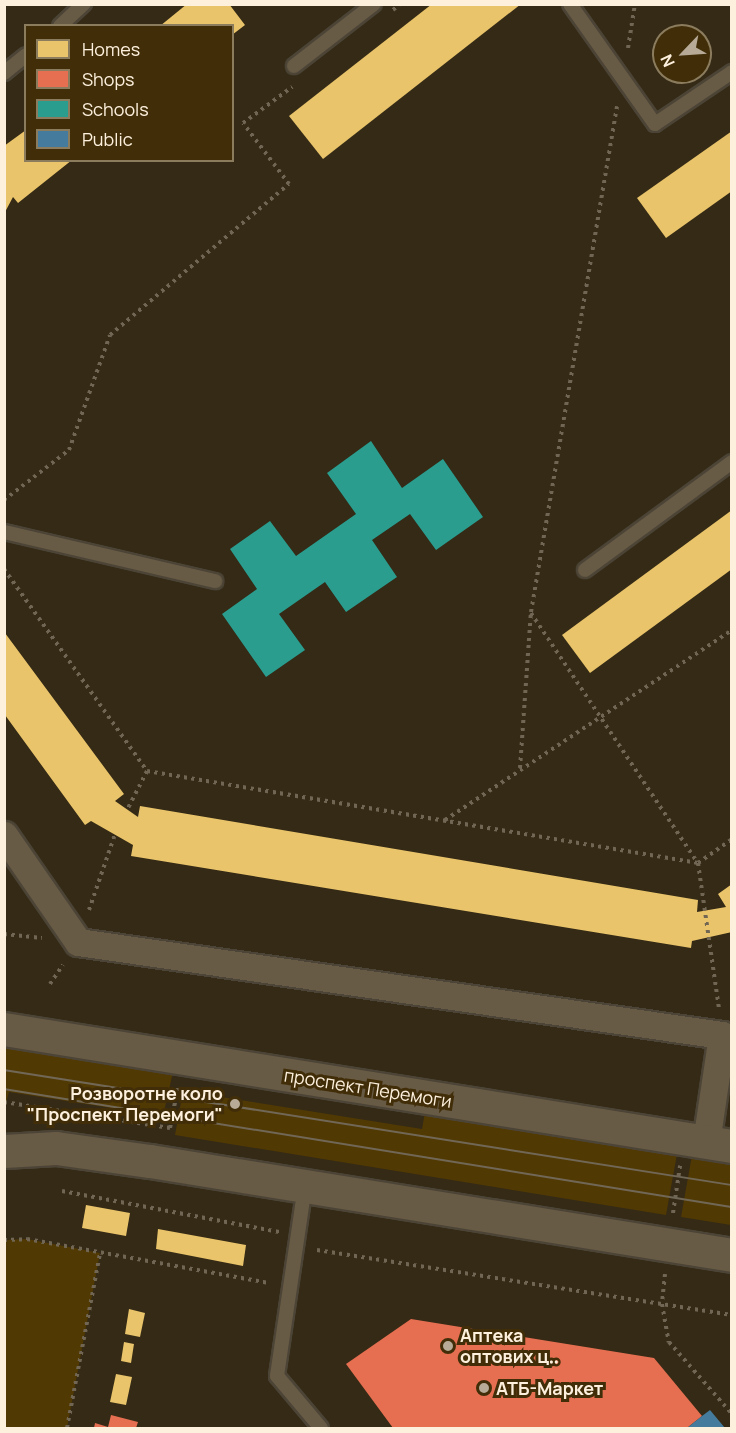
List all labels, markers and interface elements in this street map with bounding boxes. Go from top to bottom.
legend [24,24,234,162]
north arrow [652,24,712,84]
text: Homes [82,37,140,61]
text: N [655,51,680,71]
text: Shops [82,67,134,91]
text: Schools [82,97,149,121]
text: Public [82,127,133,151]
street label: проспект Перемоги [283,1064,453,1112]
place label: Розворотне коло "Проспект Перемоги" [27,1083,223,1126]
marker: Розворотне коло "Проспект Перемоги" [228,1097,242,1111]
place label: Аптека оптових ц‥ [460,1325,559,1368]
marker: Аптека оптових ц‥ [441,1339,455,1353]
place label: АТБ-Маркет [496,1377,603,1399]
marker: АТБ-Маркет [477,1381,491,1395]

